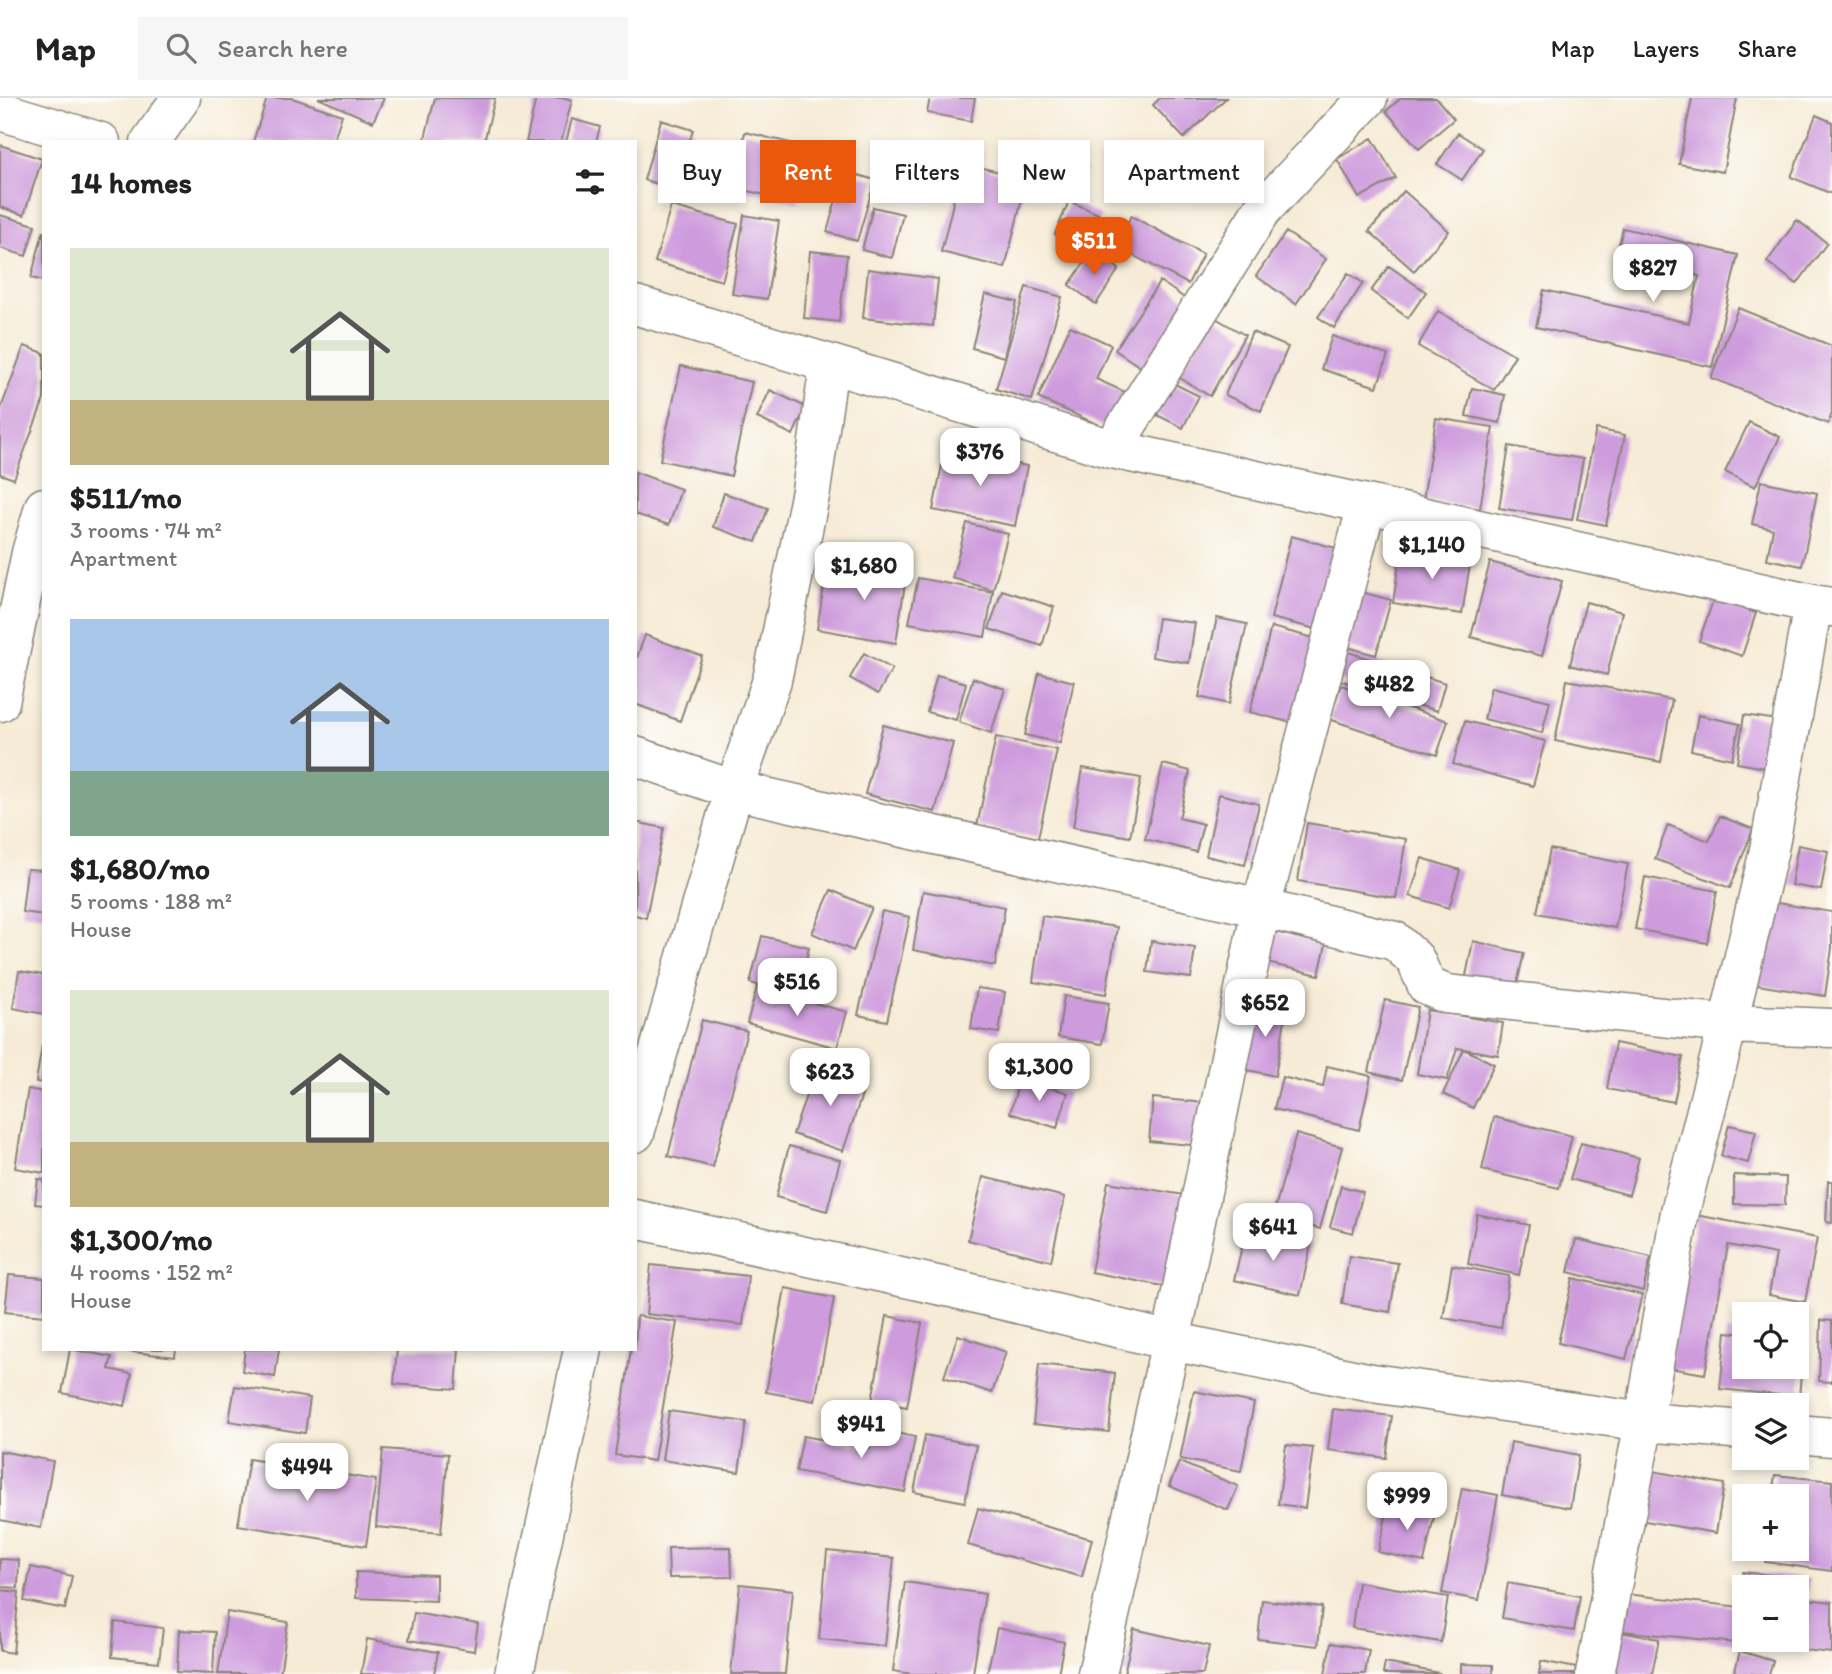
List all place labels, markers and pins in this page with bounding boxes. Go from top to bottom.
pin: $511 [1053,218,1135,277]
pin: $827 [1612,244,1694,304]
pin: $376 [939,428,1021,488]
pin: $1,140 [1375,522,1489,581]
pin: $1,680 [807,542,921,602]
pin: $482 [1348,660,1430,720]
pin: $516 [756,958,838,1018]
pin: $652 [1224,979,1306,1039]
pin: $1,300 [982,1044,1096,1103]
pin: $623 [789,1048,871,1108]
pin: $641 [1232,1204,1314,1263]
pin: $941 [820,1400,902,1460]
pin: $494 [266,1444,348,1503]
pin: $999 [1366,1472,1448,1532]

